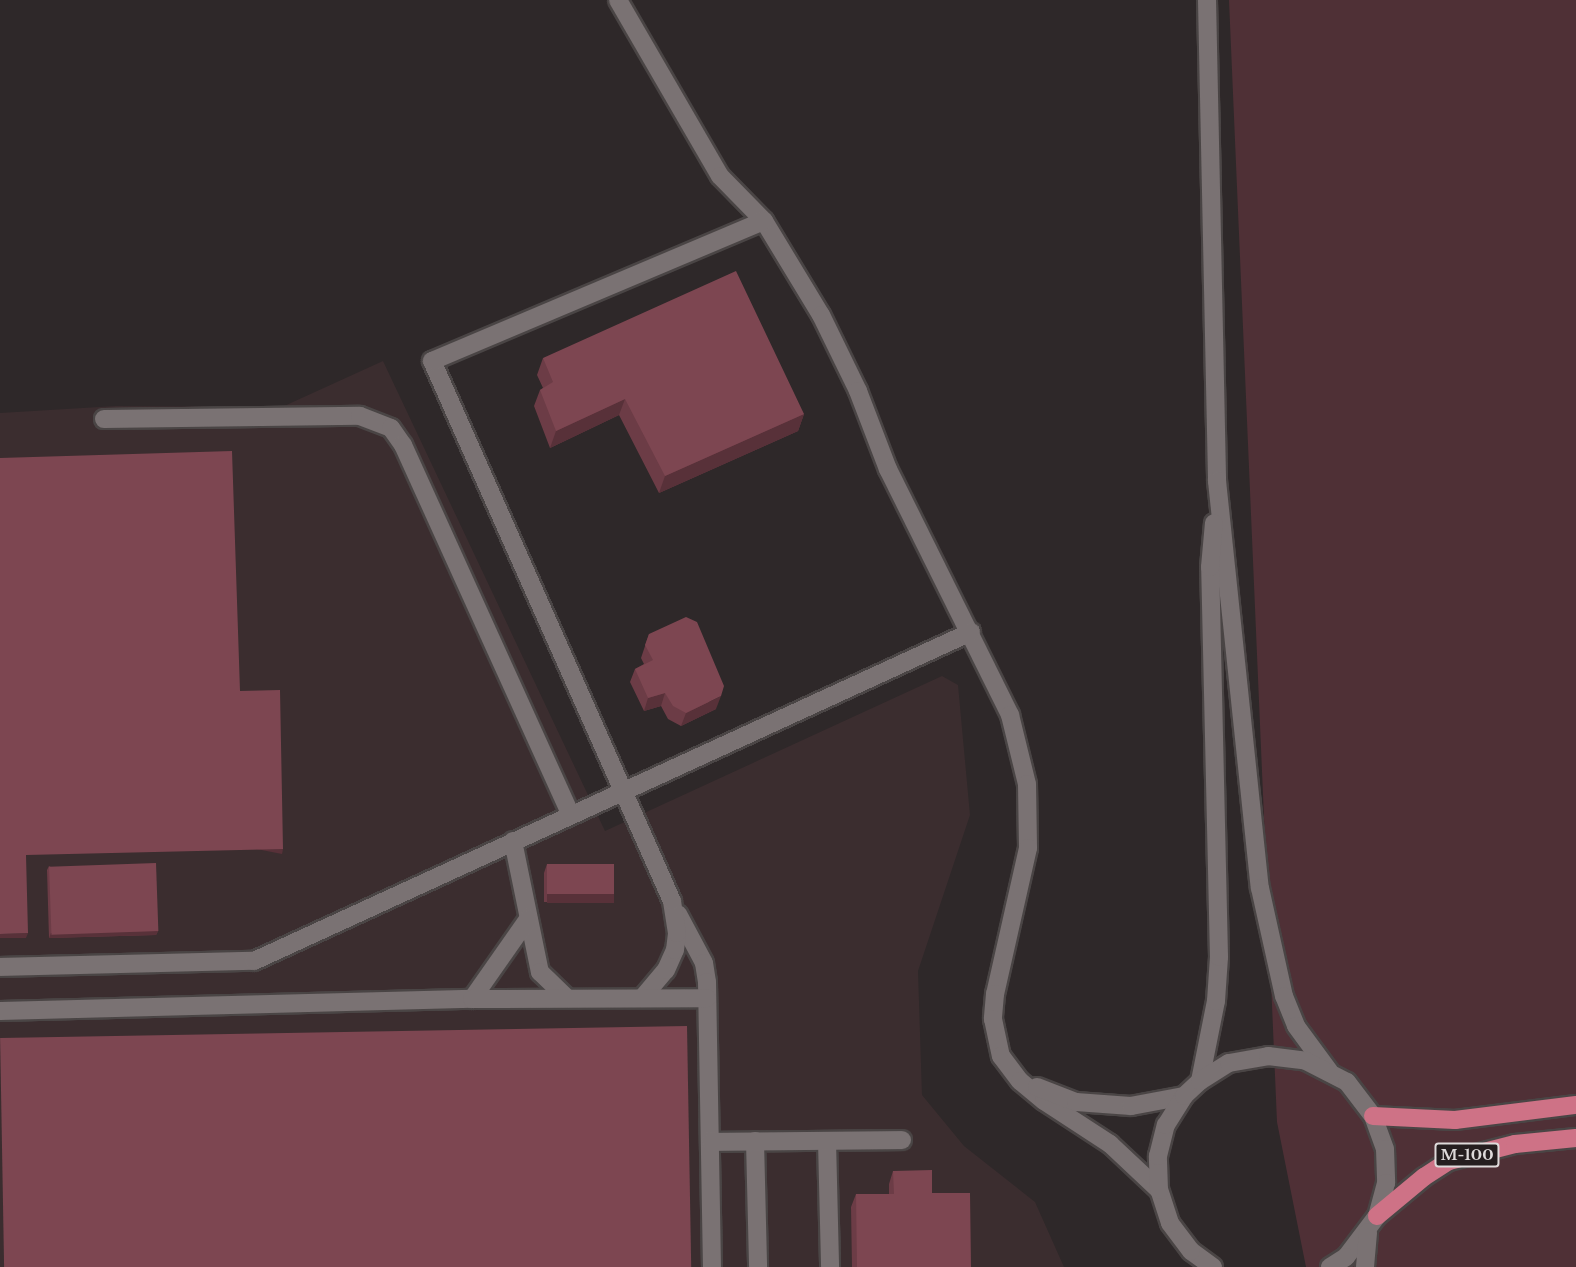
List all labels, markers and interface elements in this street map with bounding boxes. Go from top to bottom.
road number: M-100 [1434,1143,1500,1167]

